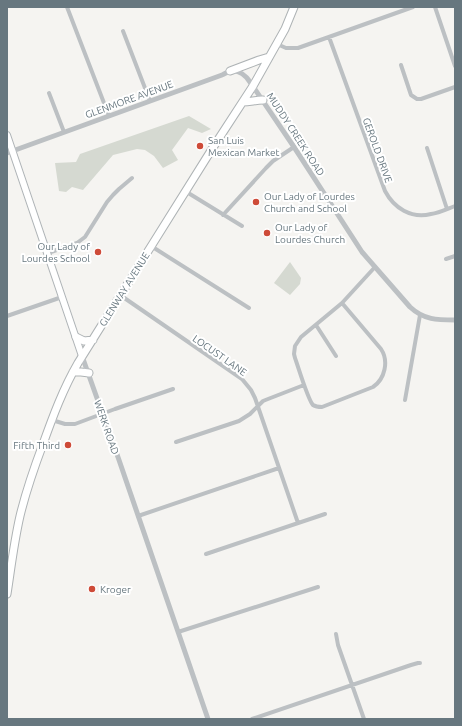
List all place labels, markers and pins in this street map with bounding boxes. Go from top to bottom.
place label: San Luis Mexican Market [208,135,279,158]
marker: San Luis Mexican Market [195,141,205,151]
place label: Our Lady of Lourdes Church and School [264,191,355,214]
marker: Our Lady of Lourdes Church and School [251,197,261,207]
place label: Our Lady of Lourdes Church [275,222,345,245]
marker: Our Lady of Lourdes Church [262,228,272,238]
place label: Our Lady of Lourdes School [22,241,90,264]
marker: Our Lady of Lourdes School [93,247,103,257]
place label: Fifth Third [13,440,60,451]
marker: Fifth Third [63,440,73,450]
marker: Kroger [87,584,97,594]
place label: Kroger [100,584,131,595]

